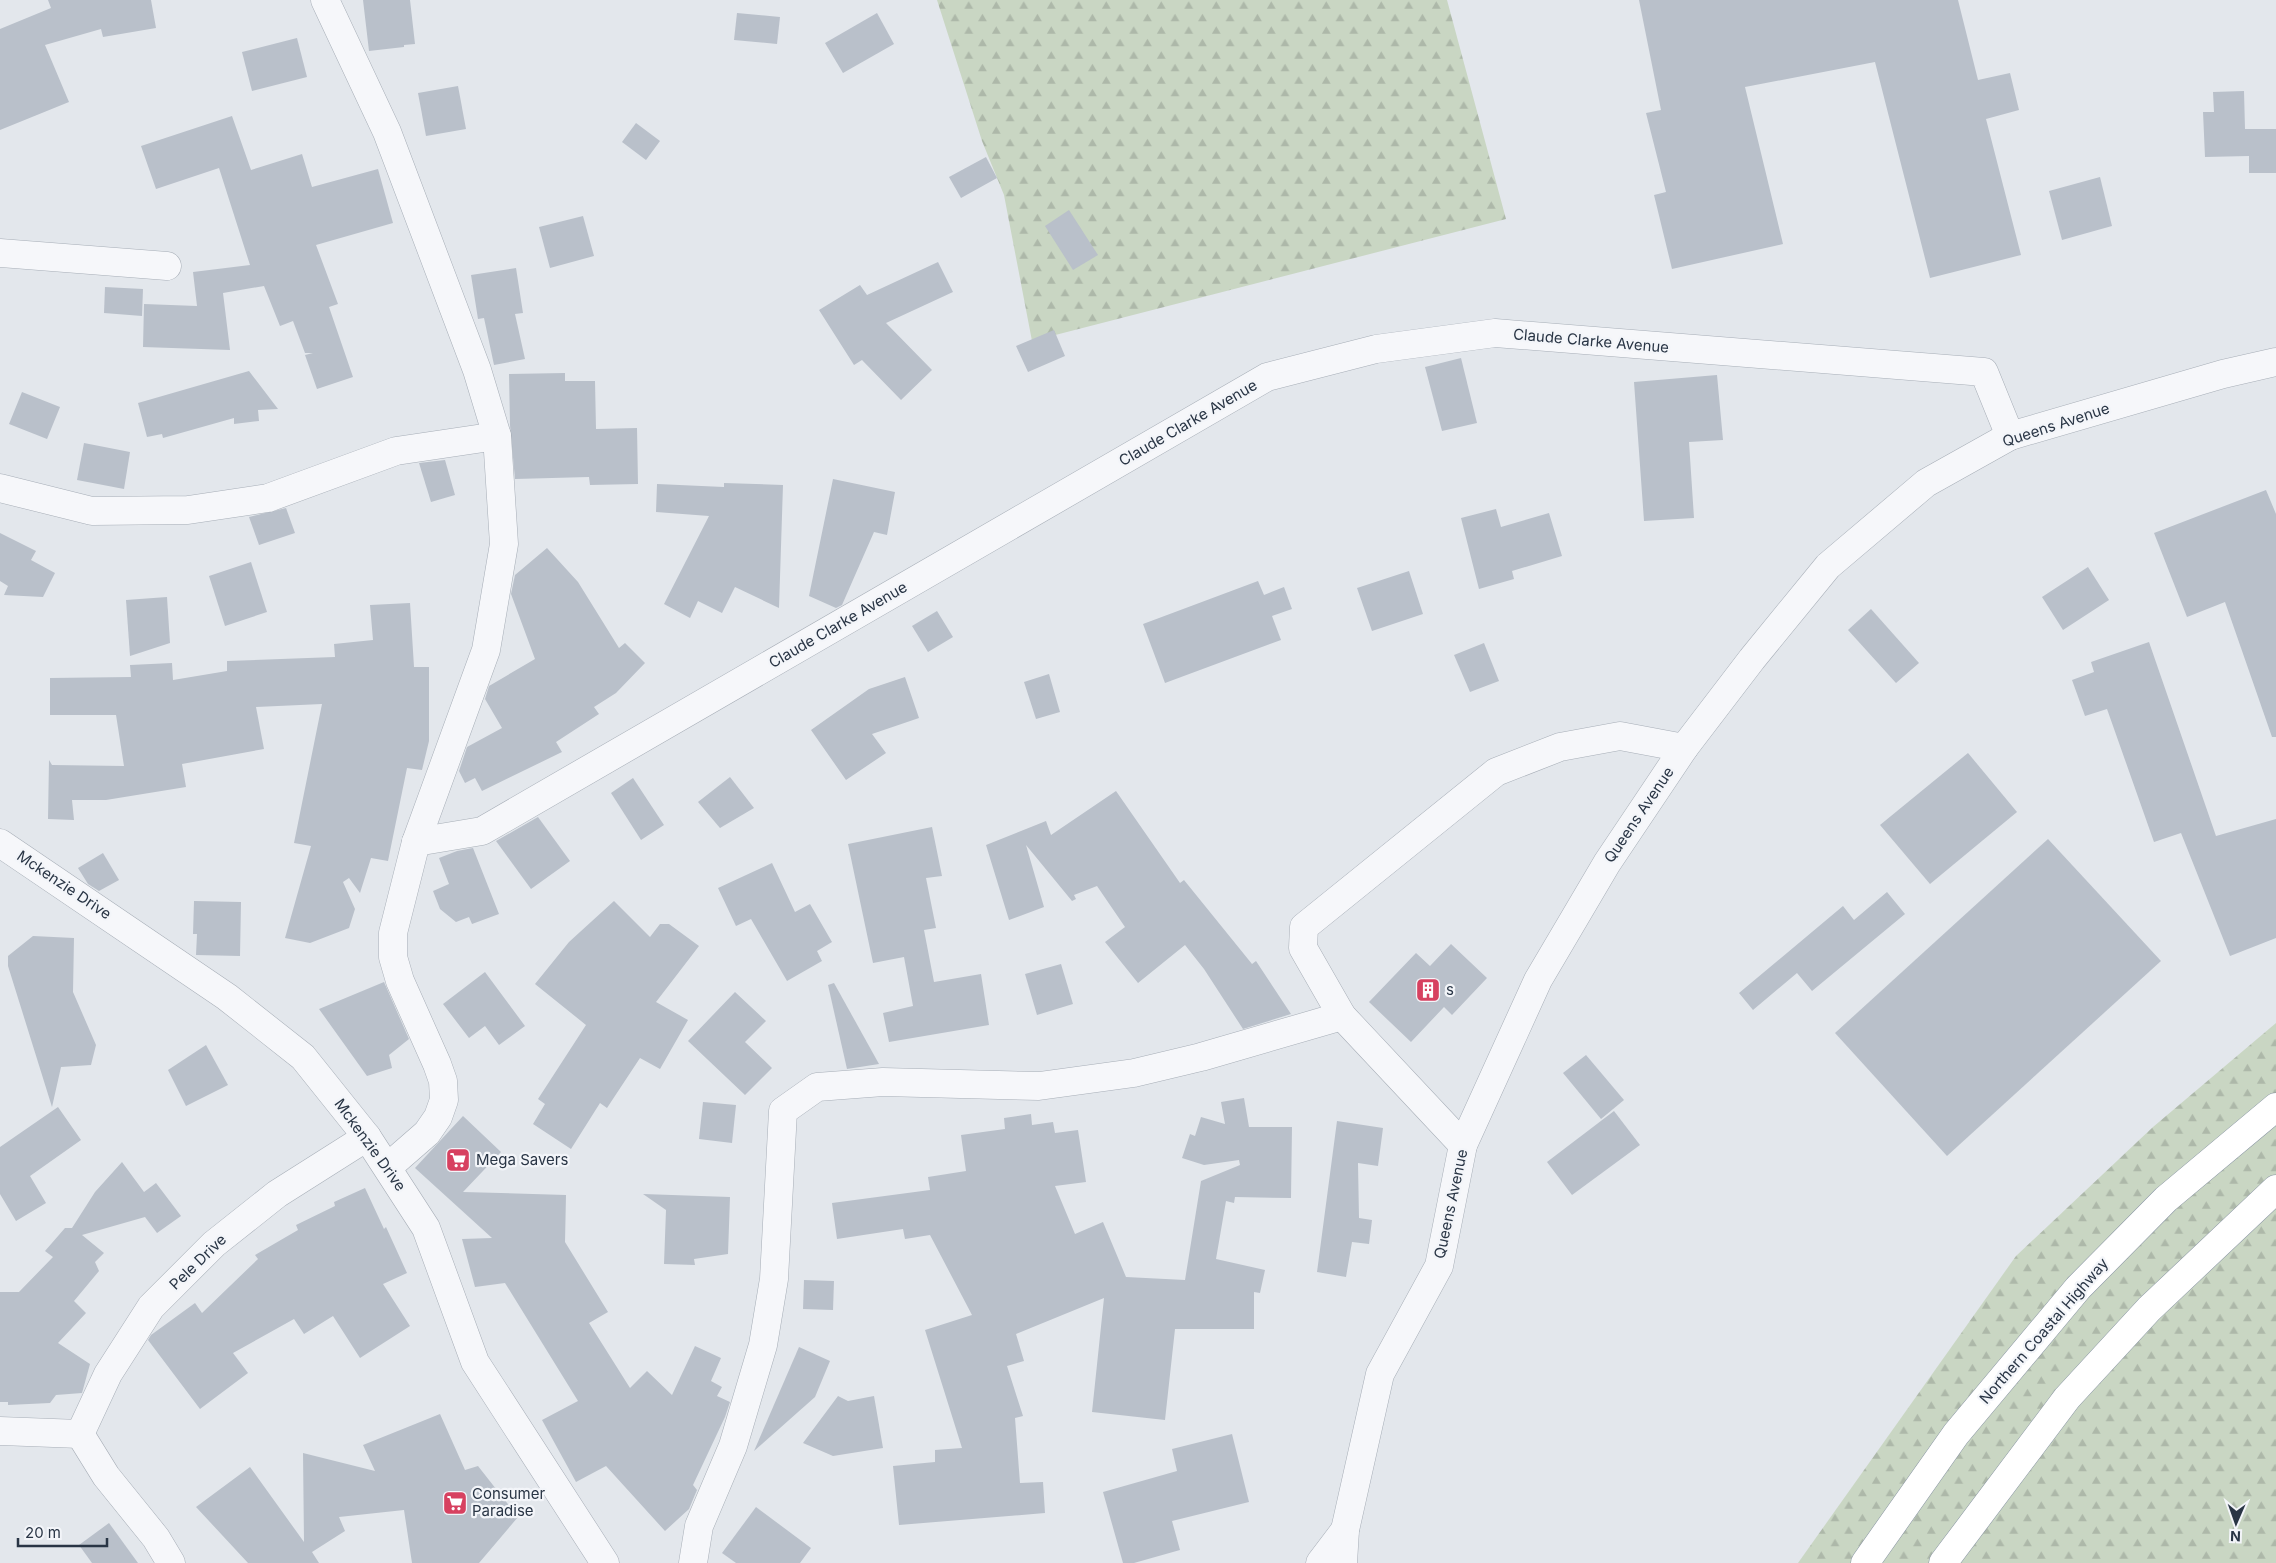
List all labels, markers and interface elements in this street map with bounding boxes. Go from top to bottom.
street label: Claude Clarke Avenue [1512,324,1670,357]
street label: Claude Clarke Avenue [1115,375,1260,470]
street label: Queens Avenue [2000,398,2112,451]
street label: Claude Clarke Avenue [765,577,910,672]
street label: Queens Avenue [1600,763,1678,866]
street label: Mckenzie Drive [13,846,115,923]
building icon: s [1415,977,1441,1003]
place label: s [1446,980,1454,999]
street label: Mckenzie Drive [330,1095,410,1195]
supermarket icon: Mega Savers [445,1147,471,1173]
street label: Queens Avenue [1430,1147,1471,1260]
place label: Mega Savers [476,1150,568,1169]
street label: Pele Drive [165,1230,230,1294]
street label: Northern Coastal Highway [1975,1253,2113,1408]
place label: Consumer Paradise [472,1484,545,1520]
supermarket icon: Consumer Paradise [442,1490,468,1516]
north arrow [2211,1498,2261,1548]
scale bar [18,1516,106,1548]
text: 20 m [25,1523,61,1542]
text: N [2230,1528,2241,1545]

